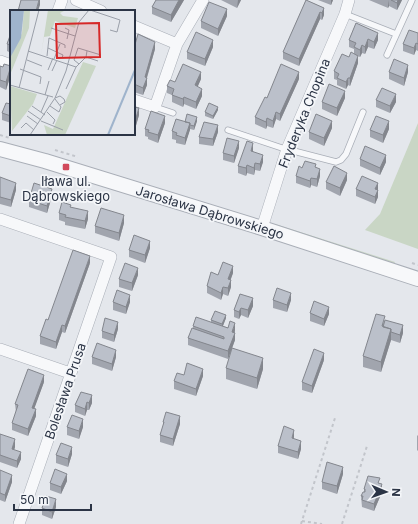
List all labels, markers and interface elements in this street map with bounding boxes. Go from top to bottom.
inset map [10,10,135,135]
street label: Fryderyka Chopina [275,56,333,170]
marker: Iława ul. Dąbrowskiego [61,162,71,172]
place label: Iława ul. Dąbrowskiego [22,173,110,204]
street label: Jarosława Dąbrowskiego [134,182,286,242]
street label: Bolesława Prusa [41,341,89,441]
north arrow [366,472,406,512]
scale bar [14,486,91,512]
text: N [389,488,403,497]
text: 50 m [20,492,49,507]

